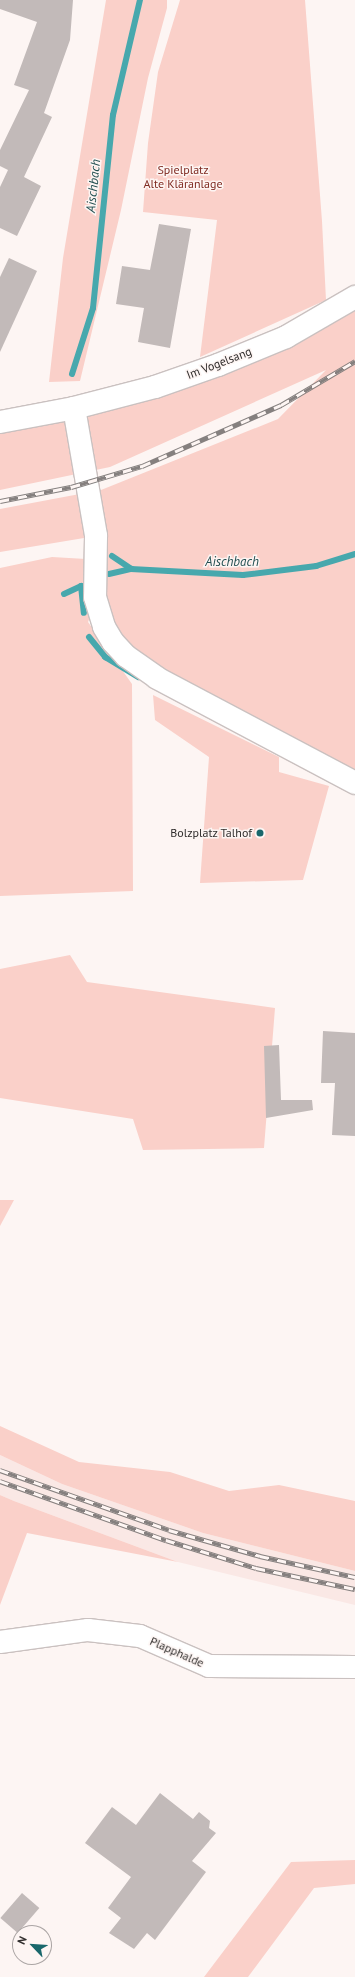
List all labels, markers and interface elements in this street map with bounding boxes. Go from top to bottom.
water label: Aischbach [83,159,105,213]
park label: Spielplatz Alte Kläranlage [143,163,223,191]
street label: Im Vogelsang [184,344,254,382]
water label: Aischbach [205,554,259,570]
place label: Bolzplatz Talhof [170,826,252,840]
marker: Bolzplatz Talhof [255,828,265,838]
street label: Plapphalde [148,1634,206,1670]
north arrow [12,1925,52,1965]
text: N [14,1934,30,1947]

